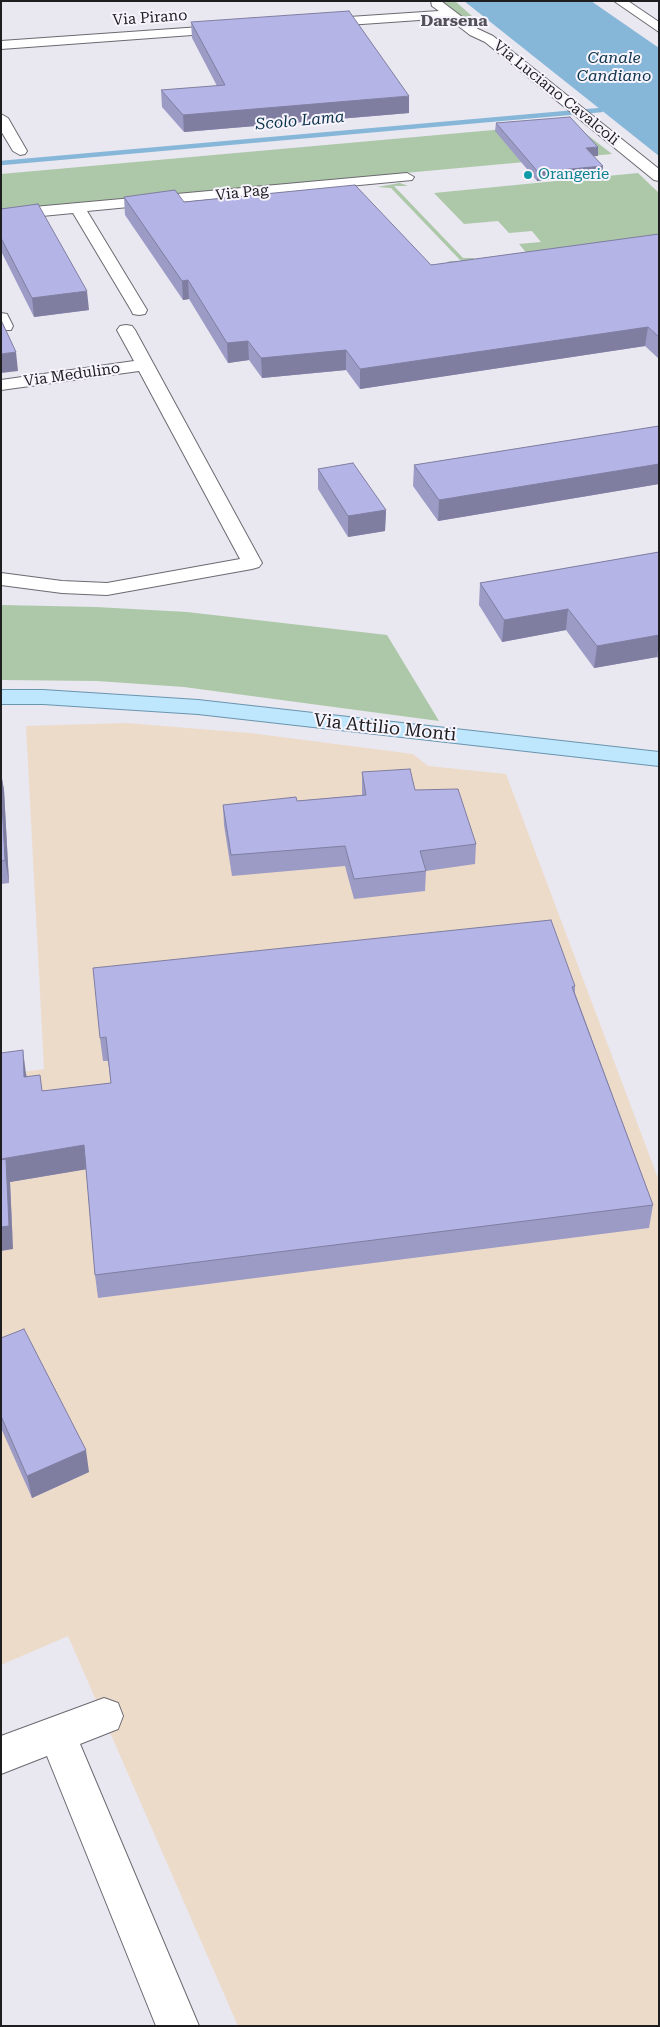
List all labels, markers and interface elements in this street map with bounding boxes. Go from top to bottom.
street label: Via Pirano [112,6,188,30]
district label: Darsena [420,11,488,31]
street label: Via Luciano Cavalcoli [490,37,622,149]
water label: Canale Candiano [577,48,651,86]
water label: Scolo Lama [255,108,345,134]
place label: Orangerie [538,166,609,184]
marker: Orangerie [522,169,534,181]
street label: Via Pag [215,181,269,205]
street label: Via Medulino [23,359,121,391]
street label: Via Attilio Monti [313,710,457,746]

